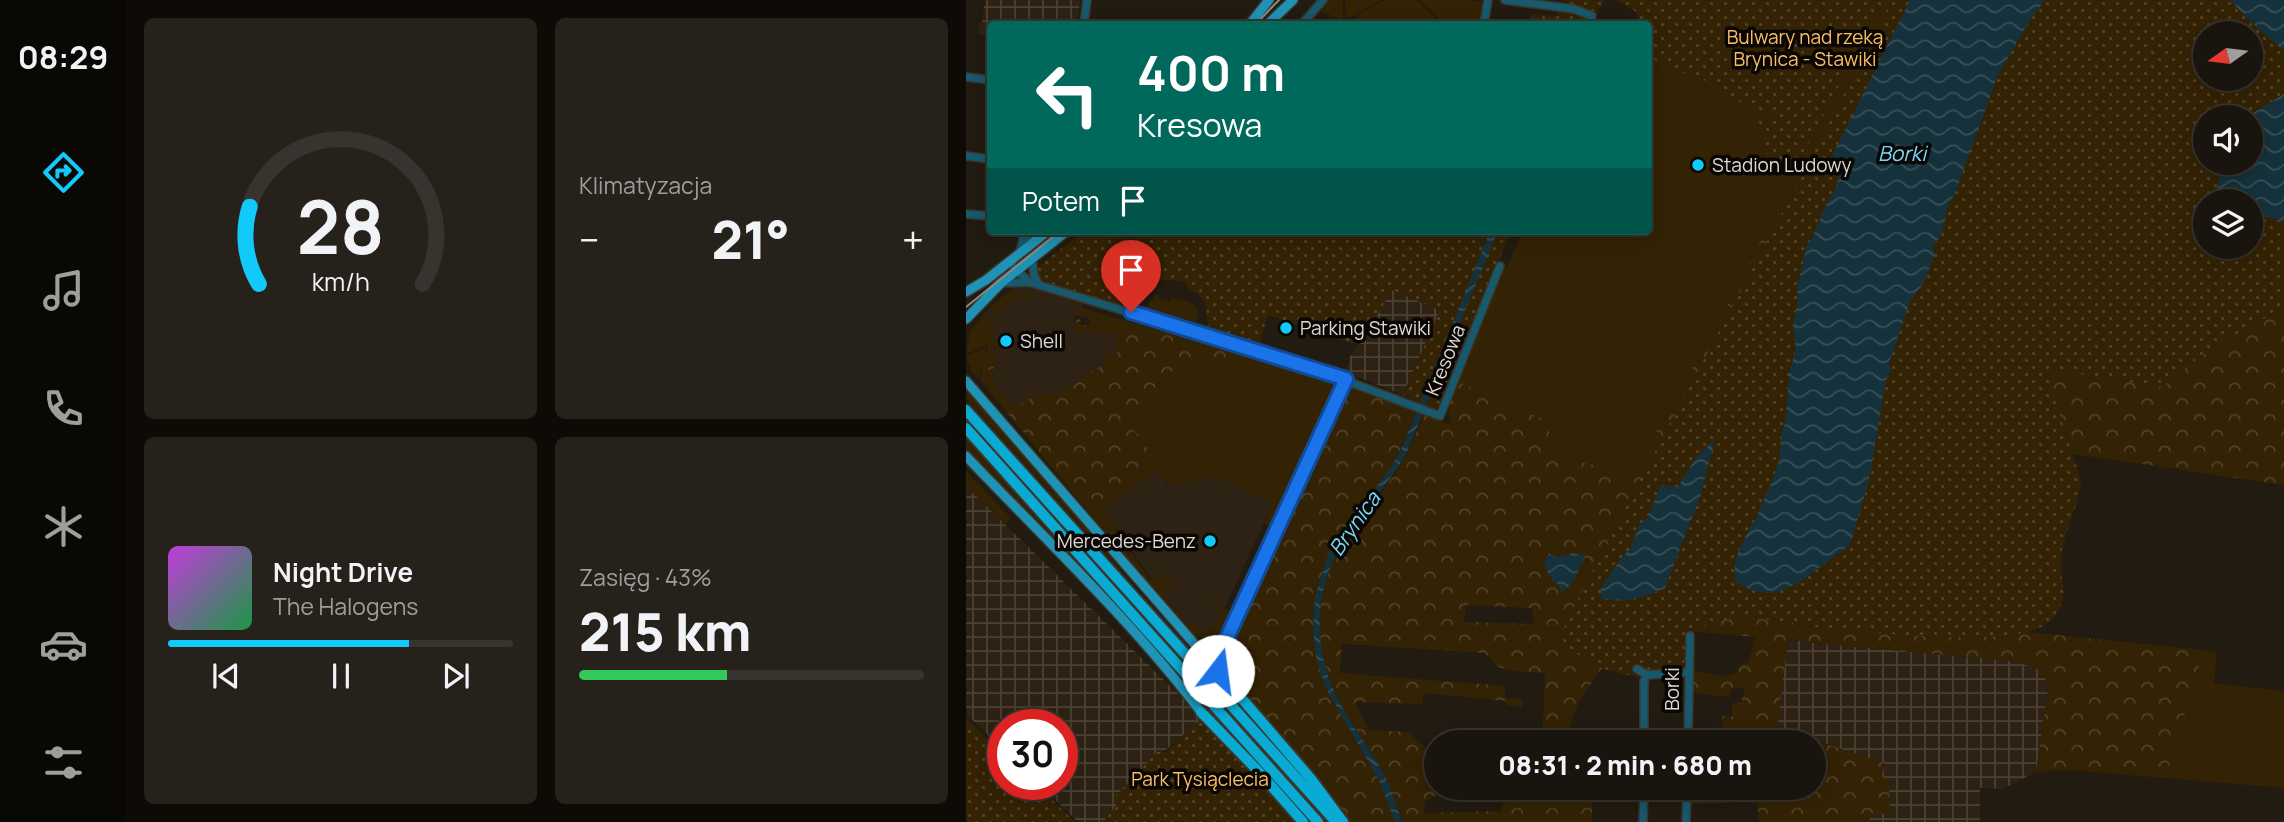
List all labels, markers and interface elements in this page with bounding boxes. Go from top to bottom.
north arrow [2193,21,2263,91]
map controls [2193,21,2263,259]
park label: Bulwary nad rzeką Brynica - Stawiki [1727,24,1883,72]
text: 08:29 [18,35,108,79]
text: 400 m [1137,39,1285,106]
icon: left [1022,49,1113,140]
text: Kresowa [1137,103,1262,147]
button: sound [2193,105,2263,175]
water label: Borki [1878,139,1929,167]
icon: directions [39,148,88,197]
place label: Stadion Ludowy [1712,152,1852,178]
marker: Stadion Ludowy [1690,157,1706,173]
text: Klimatyzacja [579,169,712,201]
text: 28 [297,177,384,277]
icon: arrive [1114,182,1152,220]
text: Potem [1022,183,1100,219]
button: layers [2193,189,2263,259]
text: 21° [712,204,790,275]
text: − [579,213,600,265]
text: + [902,213,924,265]
pin [1101,240,1161,312]
icon: arrive [1112,251,1150,289]
text: km/h [311,264,370,299]
icon: music [39,266,88,315]
place label: Parking Stawiki [1300,315,1431,341]
marker: Parking Stawiki [1278,320,1294,336]
street label: Kresowa [1419,321,1471,399]
place label: Shell [1020,328,1063,354]
marker: Shell [998,333,1014,349]
icon: phone [39,384,88,433]
water label: Brynica [1322,485,1387,561]
icon: climate [39,502,88,551]
place label: Mercedes-Benz [1057,528,1196,554]
marker: Mercedes-Benz [1202,533,1218,549]
text: Night Drive [273,554,413,590]
text: Zasięg · 43% [579,561,712,593]
text: The Halogens [273,590,418,622]
text: 215 km [579,596,751,667]
icon: car [39,620,88,669]
position arrow [1181,634,1255,708]
icon: previous [207,657,245,695]
icon: pause [322,657,360,695]
icon: next [437,657,475,695]
street label: Borki [1659,667,1685,711]
speed limit sign: 30 [987,709,1078,800]
icon: filters [39,738,88,787]
text: 08:31 · 2 min · 680 m [1498,747,1752,783]
park label: Park Tysiąclecia [1131,766,1269,792]

